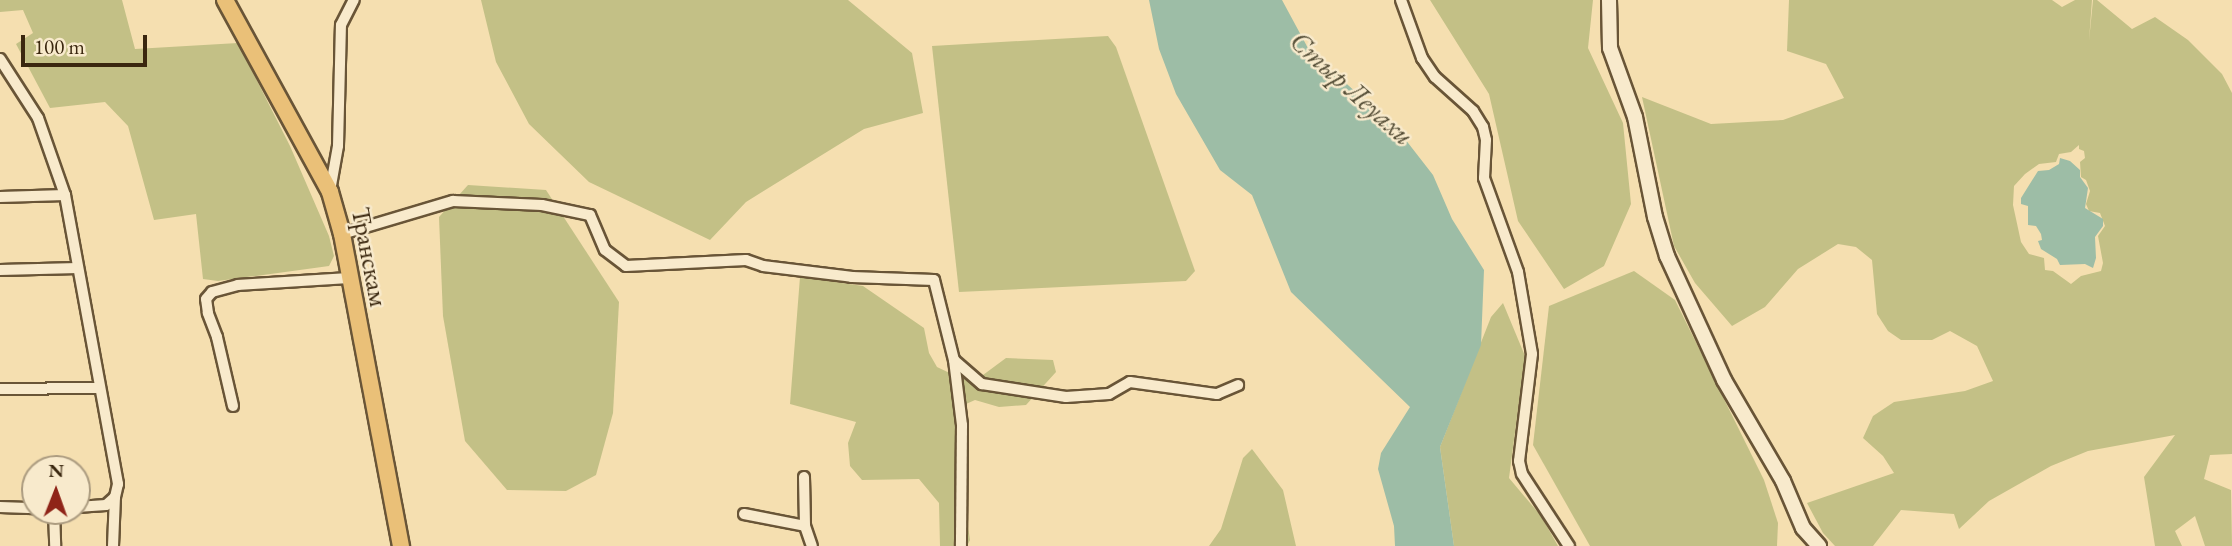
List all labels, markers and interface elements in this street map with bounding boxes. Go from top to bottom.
scale bar [24,21,150,65]
water label: Стыр Леуахи [1283,24,1421,152]
text: 100 m [34,33,85,60]
street label: Транскам [344,205,394,309]
north arrow [21,455,91,525]
text: N [48,458,64,483]

